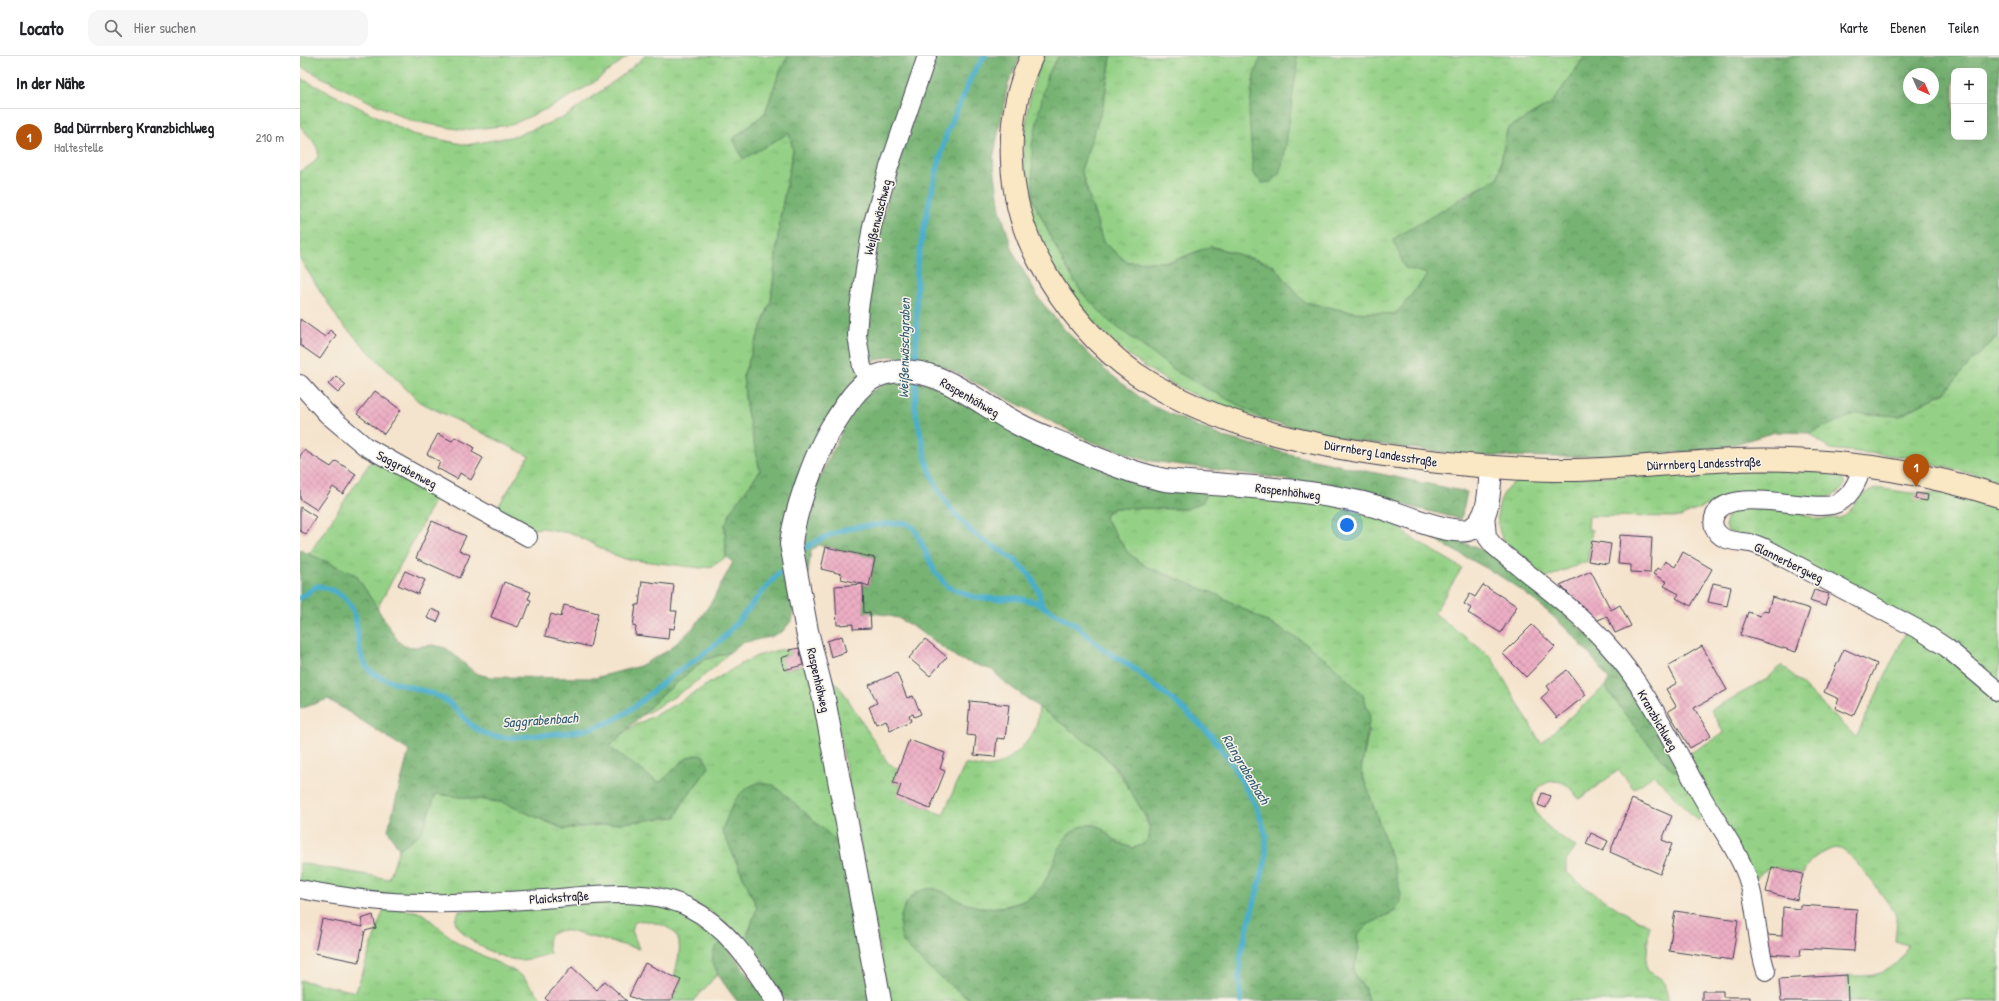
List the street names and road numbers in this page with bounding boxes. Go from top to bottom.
street label: Weißenwäschweg [859,177,895,257]
street label: Raspenhöhweg [937,373,1003,421]
street label: Dürrnberg Landesstraße [1323,435,1439,471]
street label: Saggrabenweg [374,446,441,493]
street label: Dürrnberg Landesstraße [1647,452,1761,474]
street label: Raspenhöhweg [1254,478,1322,504]
street label: Glannerbergweg [1751,537,1827,587]
street label: Raspenhöhweg [803,646,835,714]
street label: Kranzbichlweg [1633,686,1683,754]
street label: Plaickstraße [529,886,589,908]

